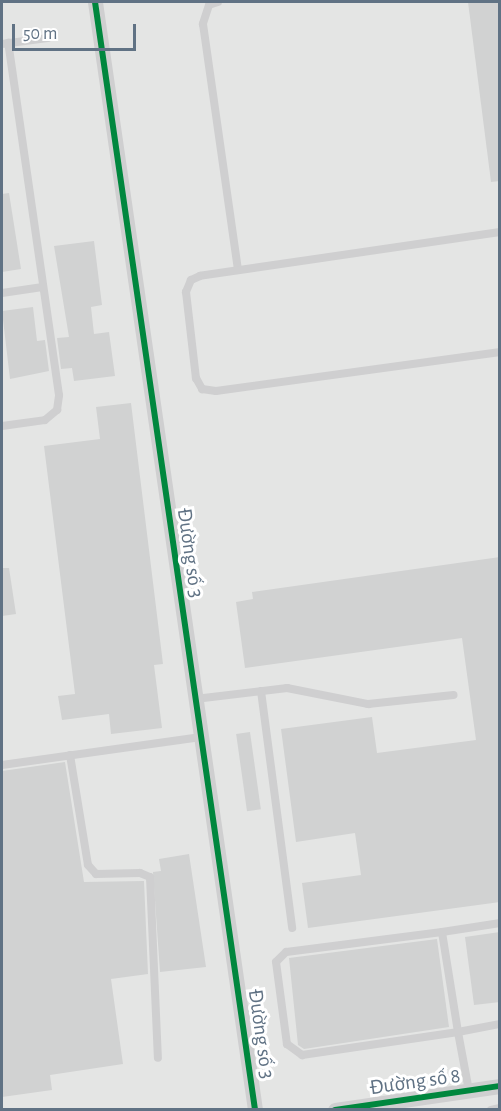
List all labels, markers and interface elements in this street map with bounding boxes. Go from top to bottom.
scale bar [15,12,140,50]
text: 50 m [23,25,57,43]
street label: Đường số 3 [171,507,209,599]
street label: Đường số 3 [242,988,280,1080]
street label: Đường số 8 [368,1063,462,1101]

